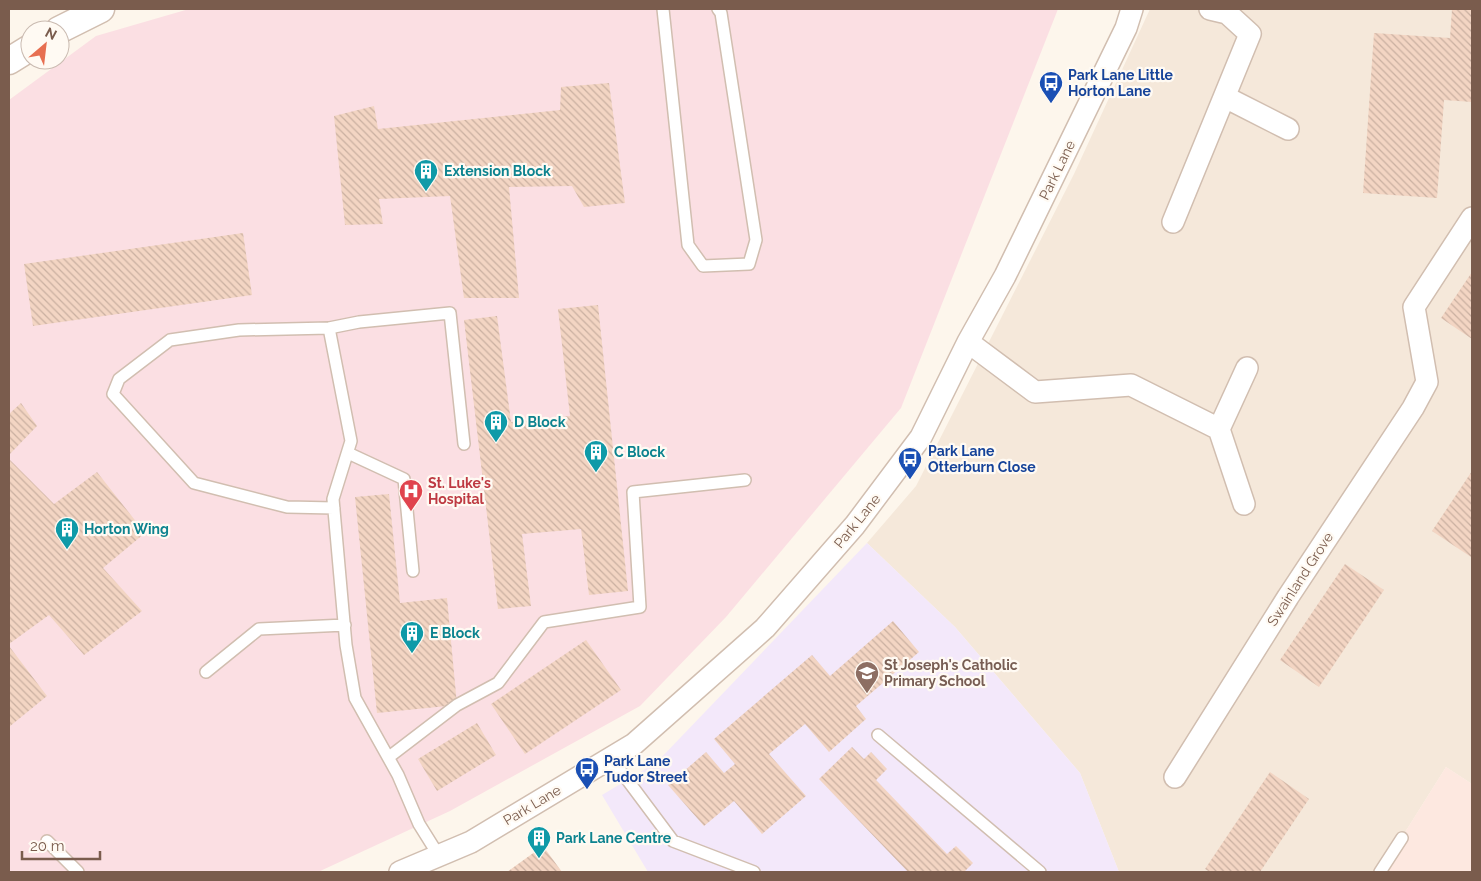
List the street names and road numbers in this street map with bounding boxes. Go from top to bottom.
street label: Park Lane [1036,138,1078,202]
street label: Park Lane [831,491,883,551]
street label: Swainland Grove [1264,529,1336,629]
street label: Park Lane [500,782,564,828]

